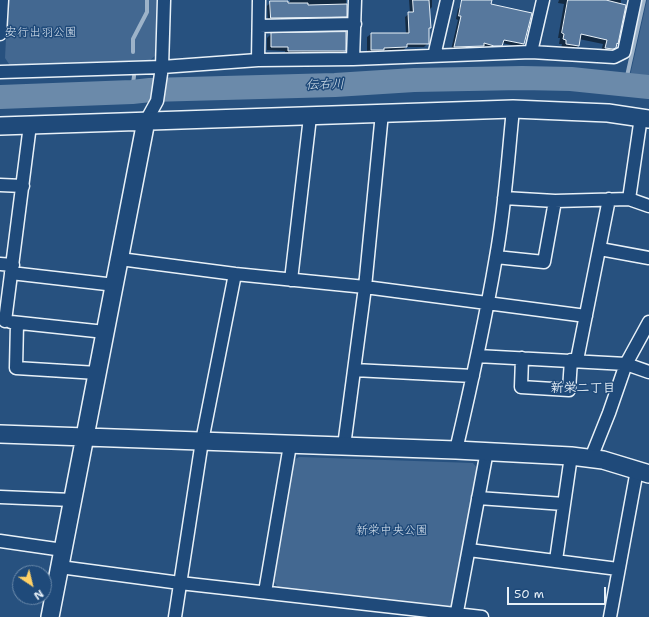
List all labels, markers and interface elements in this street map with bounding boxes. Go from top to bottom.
park label: 安行出羽公園 [5,26,77,40]
water label: 伝右川 [305,77,345,93]
district label: 新栄二丁目 [551,381,615,397]
park label: 新栄中央公園 [356,524,428,538]
north arrow [12,565,52,605]
scale bar [509,579,608,605]
text: N [31,586,46,603]
text: 50 m [514,586,544,602]

